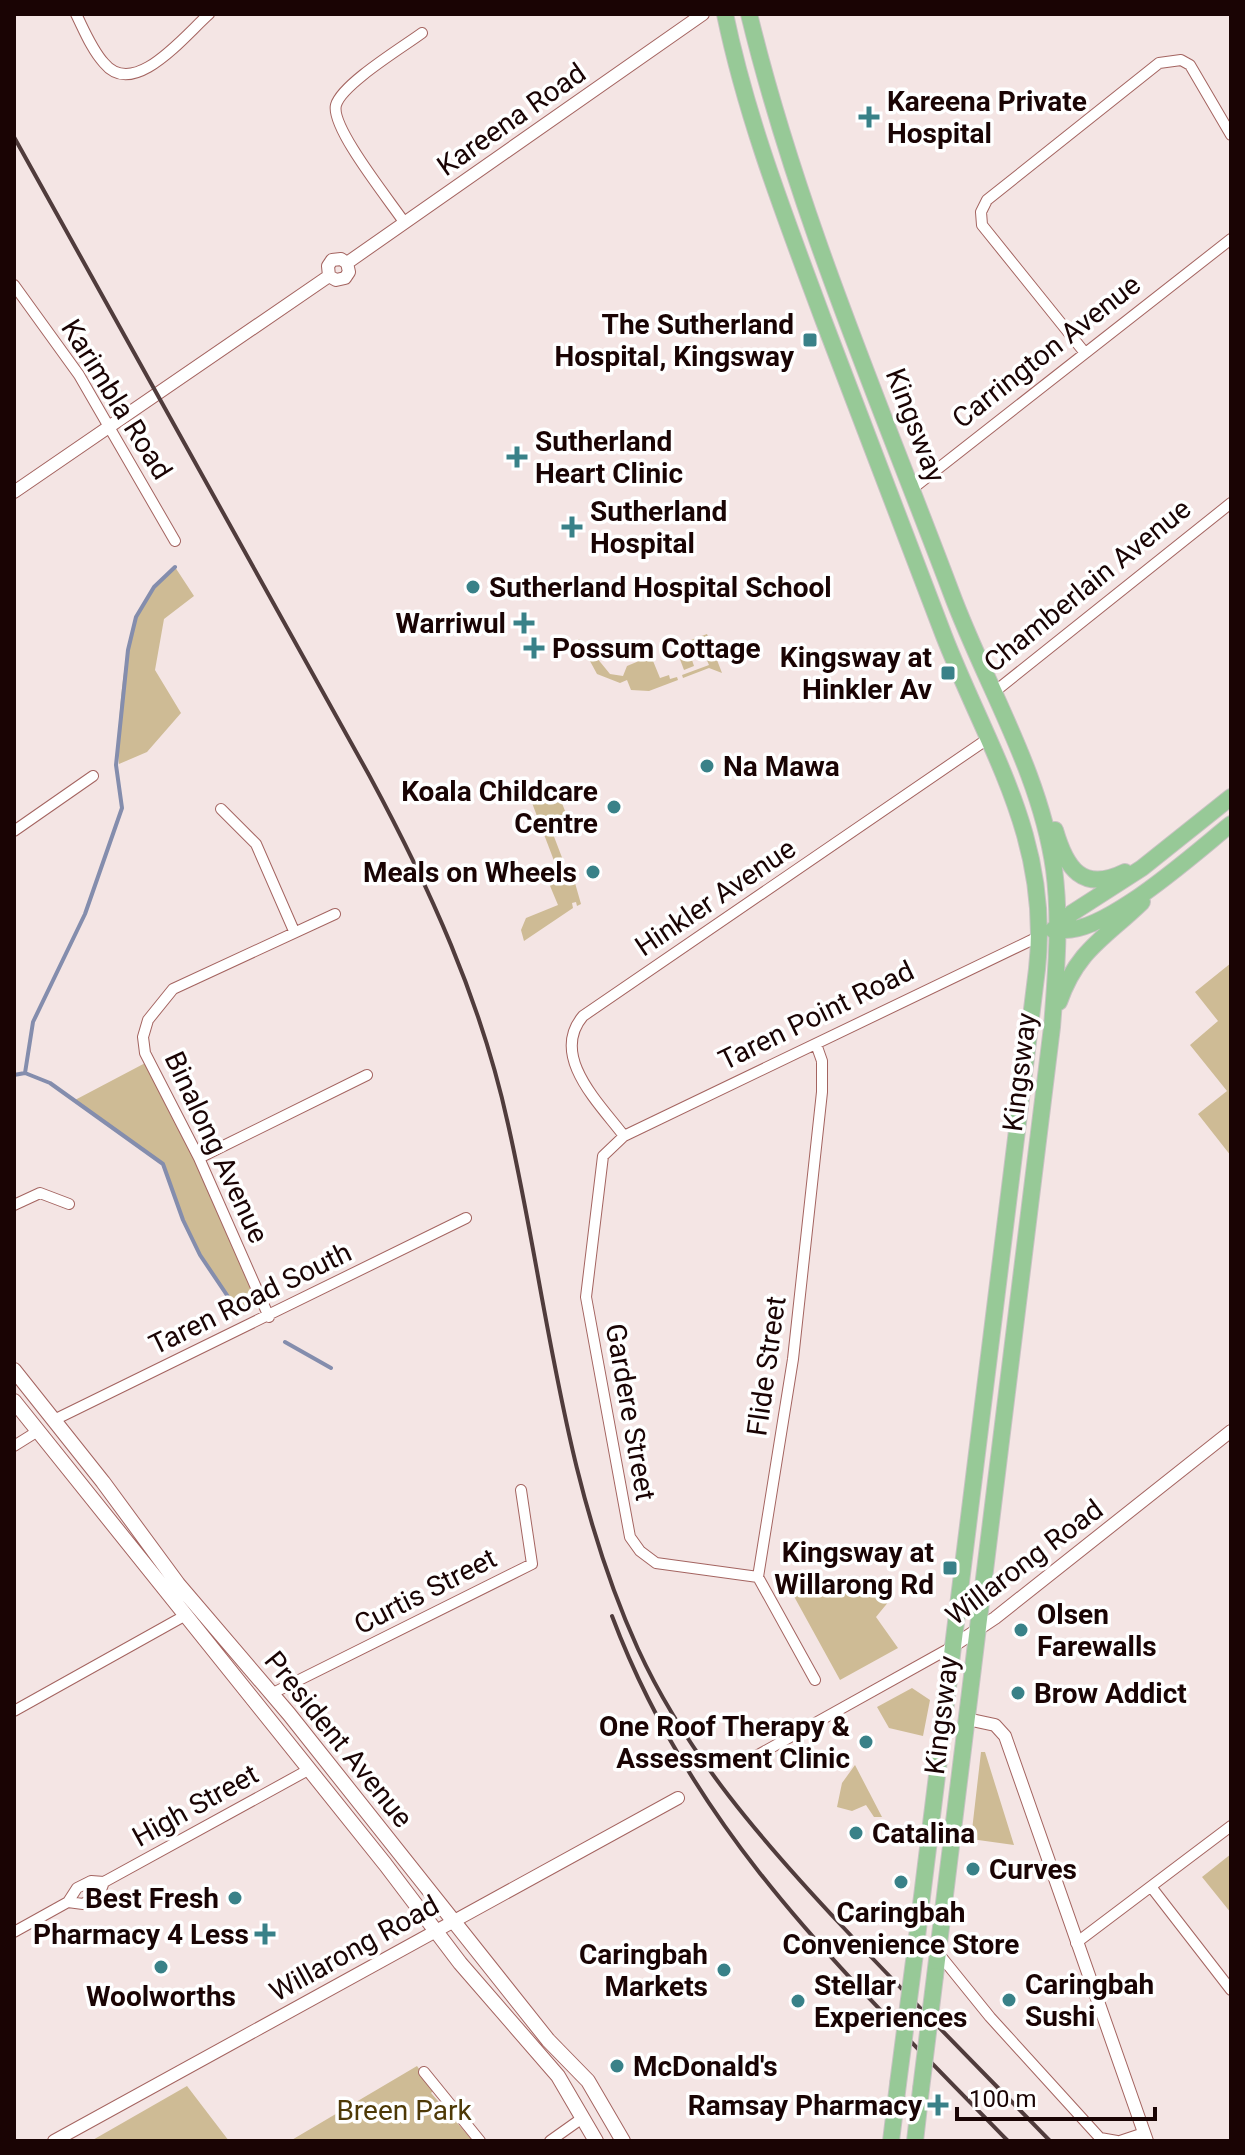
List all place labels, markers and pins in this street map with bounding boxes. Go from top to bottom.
place label: Kareena Private Hospital [887,85,1087,150]
marker: Kareena Private Hospital [858,106,880,128]
place label: The Sutherland Hospital, Kingsway [554,308,795,373]
marker: The Sutherland Hospital, Kingsway [801,331,819,349]
place label: Sutherland Heart Clinic [535,425,683,490]
marker: Sutherland Heart Clinic [506,446,528,468]
place label: Sutherland Hospital [590,495,727,560]
marker: Sutherland Hospital [561,516,583,538]
place label: Sutherland Hospital School [489,571,832,604]
marker: Sutherland Hospital School [464,578,482,596]
place label: Warriwul [395,607,506,640]
marker: Warriwul [513,612,535,634]
place label: Possum Cottage [552,632,761,665]
marker: Possum Cottage [523,637,545,659]
place label: Kingsway at Hinkler Av [780,641,932,706]
marker: Kingsway at Hinkler Av [939,664,957,682]
place label: Na Mawa [723,750,840,783]
marker: Na Mawa [698,757,716,775]
place label: Koala Childcare Centre [401,775,598,840]
marker: Koala Childcare Centre [605,798,623,816]
place label: Meals on Wheels [363,856,577,889]
marker: Meals on Wheels [584,863,602,881]
place label: Kingsway at Willarong Rd [774,1536,934,1601]
marker: Kingsway at Willarong Rd [941,1559,959,1577]
place label: Olsen Farewalls [1037,1598,1157,1663]
marker: Olsen Farewalls [1012,1621,1030,1639]
place label: Brow Addict [1034,1677,1187,1710]
marker: Brow Addict [1009,1684,1027,1702]
place label: One Roof Therapy & Assessment Clinic [599,1710,851,1775]
marker: One Roof Therapy & Assessment Clinic [857,1733,875,1751]
place label: Catalina [872,1817,975,1850]
marker: Catalina [847,1824,865,1842]
place label: Curves [989,1853,1077,1886]
marker: Curves [964,1860,982,1878]
marker: Caringbah Convenience Store [892,1873,910,1891]
place label: Best Fresh [85,1882,219,1915]
marker: Best Fresh [226,1889,244,1907]
place label: Caringbah Convenience Store [783,1896,1019,1961]
place label: Pharmacy 4 Less [33,1918,249,1951]
marker: Pharmacy 4 Less [256,1925,274,1943]
place label: Caringbah Markets [579,1938,708,2003]
marker: Woolworths [152,1958,170,1976]
marker: Caringbah Markets [715,1961,733,1979]
place label: Caringbah Sushi [1025,1968,1154,2033]
place label: Stellar Experiences [814,1969,967,2034]
place label: Woolworths [86,1980,236,2013]
marker: Caringbah Sushi [1000,1991,1018,2009]
marker: Stellar Experiences [789,1992,807,2010]
place label: McDonald's [633,2050,778,2083]
marker: McDonald's [608,2057,626,2075]
place label: Ramsay Pharmacy [688,2089,923,2122]
marker: Ramsay Pharmacy [929,2096,947,2114]

